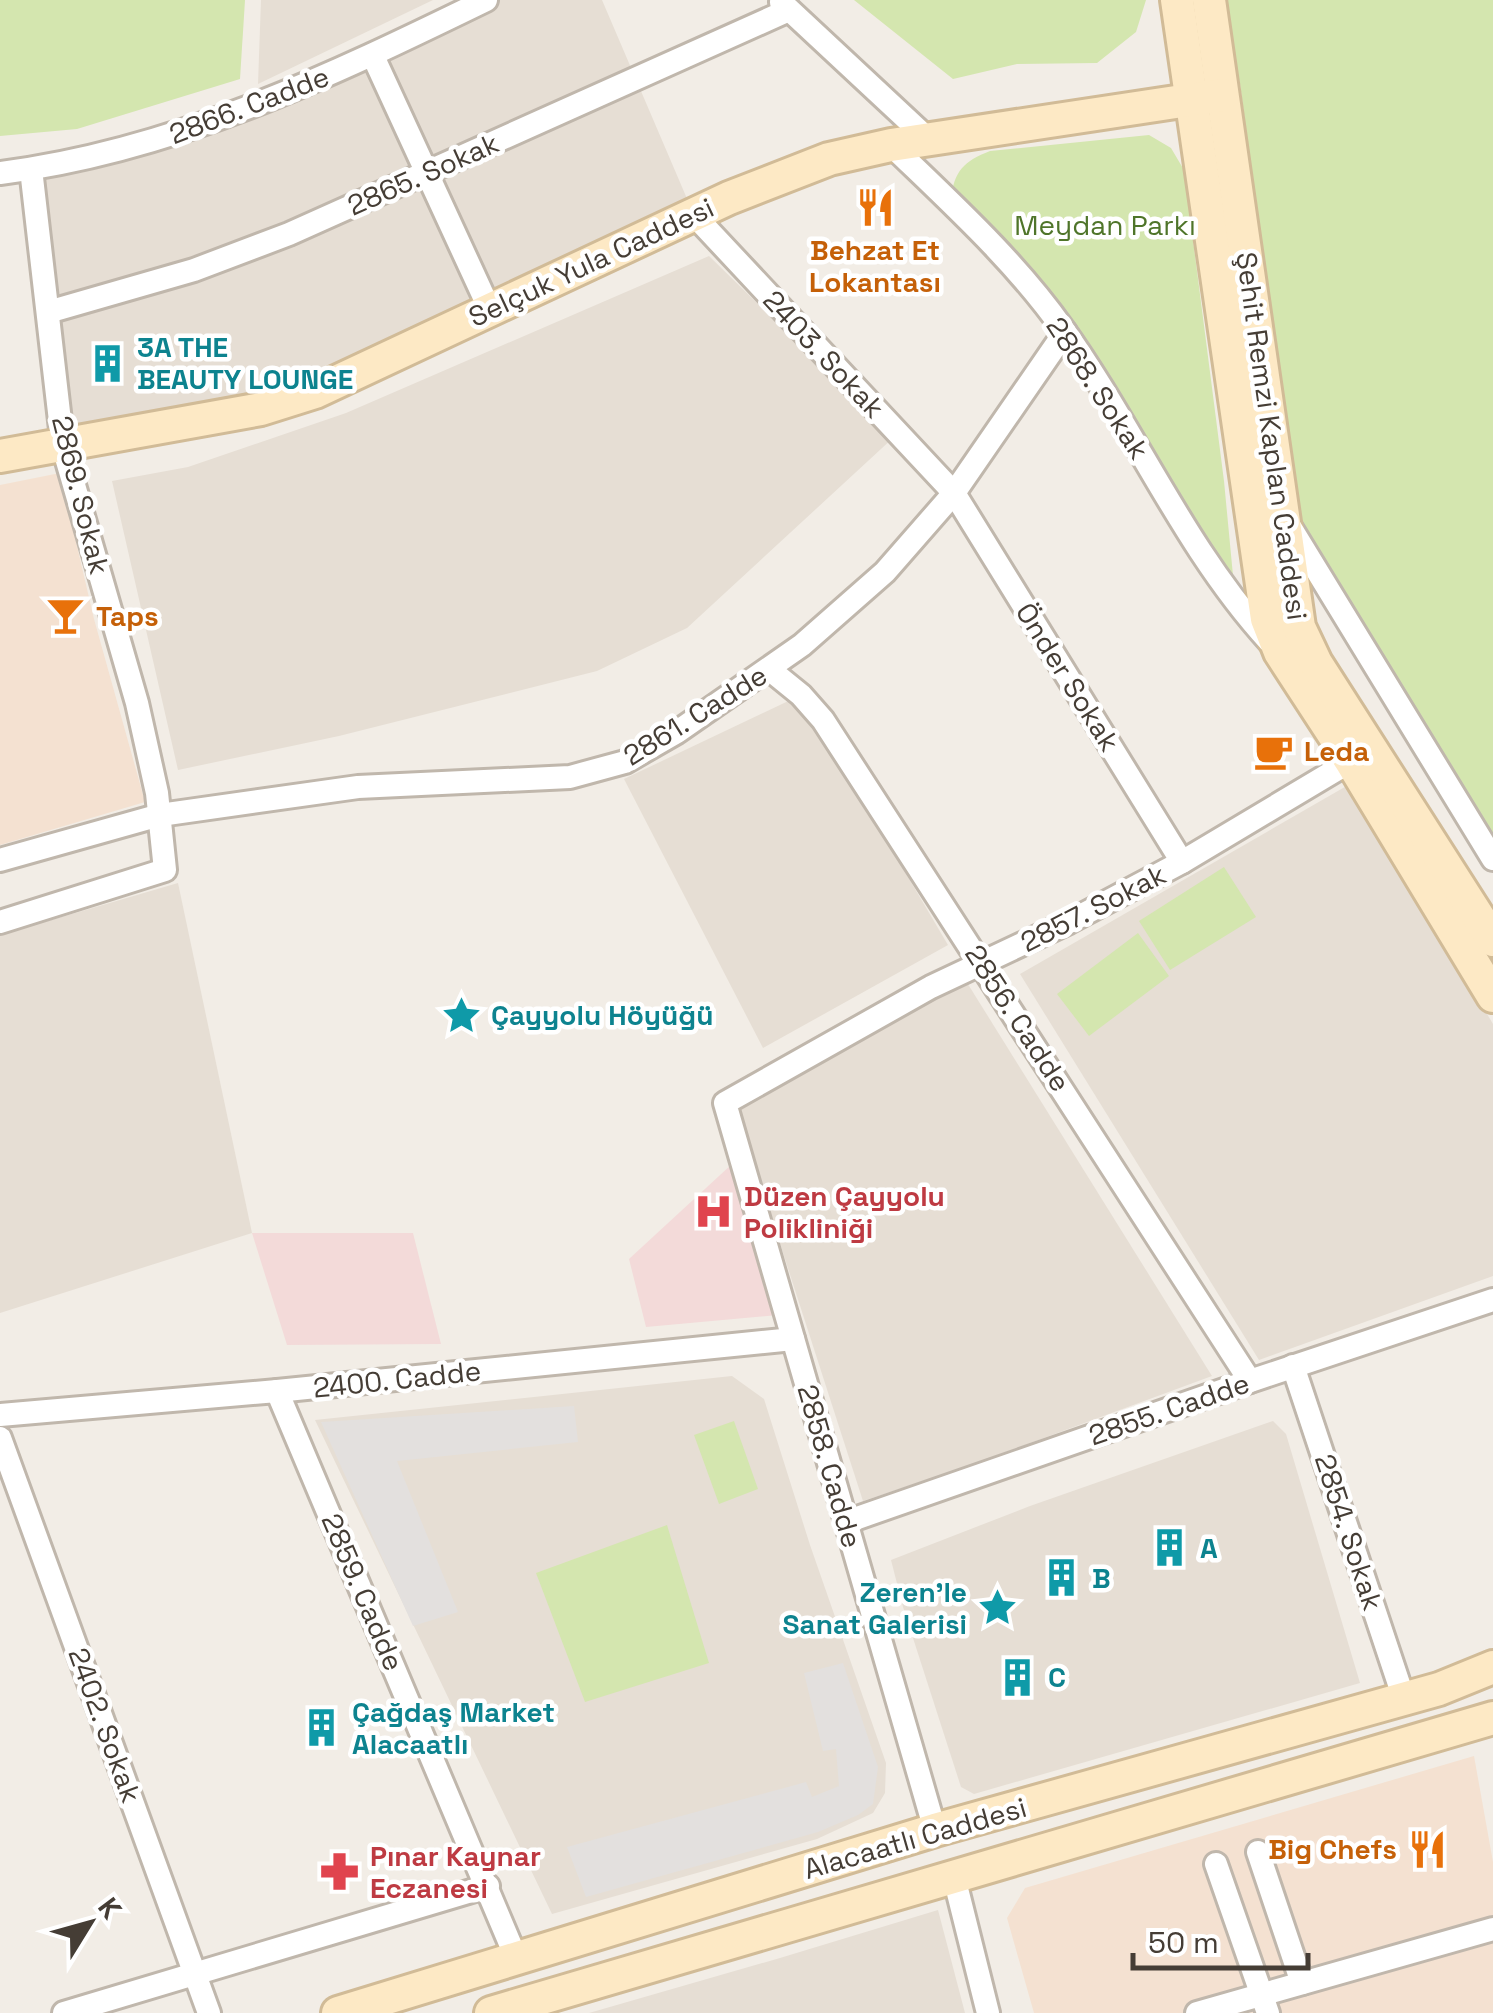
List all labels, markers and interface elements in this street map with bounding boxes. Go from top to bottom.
street label: 2866. Cadde [164,58,334,152]
street label: 2865. Sokak [342,125,504,223]
restaurant icon: Behzat Et Lokantası [854,187,896,229]
street label: Selçuk Yula Caddesi [463,189,719,335]
park label: Meydan Parkı [1014,207,1196,243]
place label: Behzat Et Lokantası [809,232,941,300]
street label: Şehit Remzi Kaplan Caddesi [1228,250,1316,622]
street label: 2403. Sokak [756,282,892,426]
street label: 2868. Sokak [1039,310,1157,466]
place label: 3A THE BEAUTY LOUNGE [137,329,353,397]
building icon: 3A THE BEAUTY LOUNGE [86,342,128,384]
street label: 2869. Sokak [44,412,118,578]
bar icon: Taps [45,595,87,637]
street label: Önder Sokak [1008,596,1128,758]
place label: Taps [96,598,159,634]
street label: 2861. Cadde [616,657,774,773]
cafe icon: Leda [1253,730,1295,772]
place label: Leda [1304,733,1369,769]
street label: 2857. Sokak [1014,856,1172,960]
street label: 2856. Cadde [957,938,1079,1098]
place icon: Çayyolu Höyüğü [440,994,482,1036]
place label: Çayyolu Höyüğü [491,997,713,1033]
place label: Düzen Çayyolu Polikliniği [744,1178,945,1246]
hospital icon: Düzen Çayyolu Polikliniği [693,1191,735,1233]
street label: 2400. Cadde [311,1352,483,1406]
street label: 2855. Cadde [1084,1365,1254,1453]
street label: 2858. Cadde [790,1380,870,1552]
street label: 2854. Sokak [1307,1449,1391,1615]
street label: 2859. Cadde [314,1508,412,1676]
building icon: A [1149,1527,1191,1569]
place label: A [1200,1530,1218,1566]
building icon: B [1041,1557,1083,1599]
place label: B [1092,1560,1111,1596]
place label: Zeren'le Sanat Galerisi [783,1574,967,1642]
place icon: Zeren'le Sanat Galerisi [976,1587,1018,1629]
street label: 2402. Sokak [60,1643,150,1807]
building icon: C [997,1656,1039,1698]
place label: C [1048,1659,1066,1695]
place label: Çağdaş Market Alacaatlı [352,1694,555,1762]
building icon: Çağdaş Market Alacaatlı [301,1707,343,1749]
street label: Alacaatlı Caddesi [799,1789,1031,1887]
restaurant icon: Big Chefs [1406,1828,1448,1870]
place label: Big Chefs [1268,1831,1397,1867]
place label: Pınar Kaynar Eczanesi [370,1838,541,1906]
pharmacy icon: Pınar Kaynar Eczanesi [319,1851,361,1893]
north arrow [40,1873,140,1973]
text: K [90,1890,130,1926]
scale bar [1133,1908,1308,1970]
text: 50 m [1148,1923,1219,1962]

